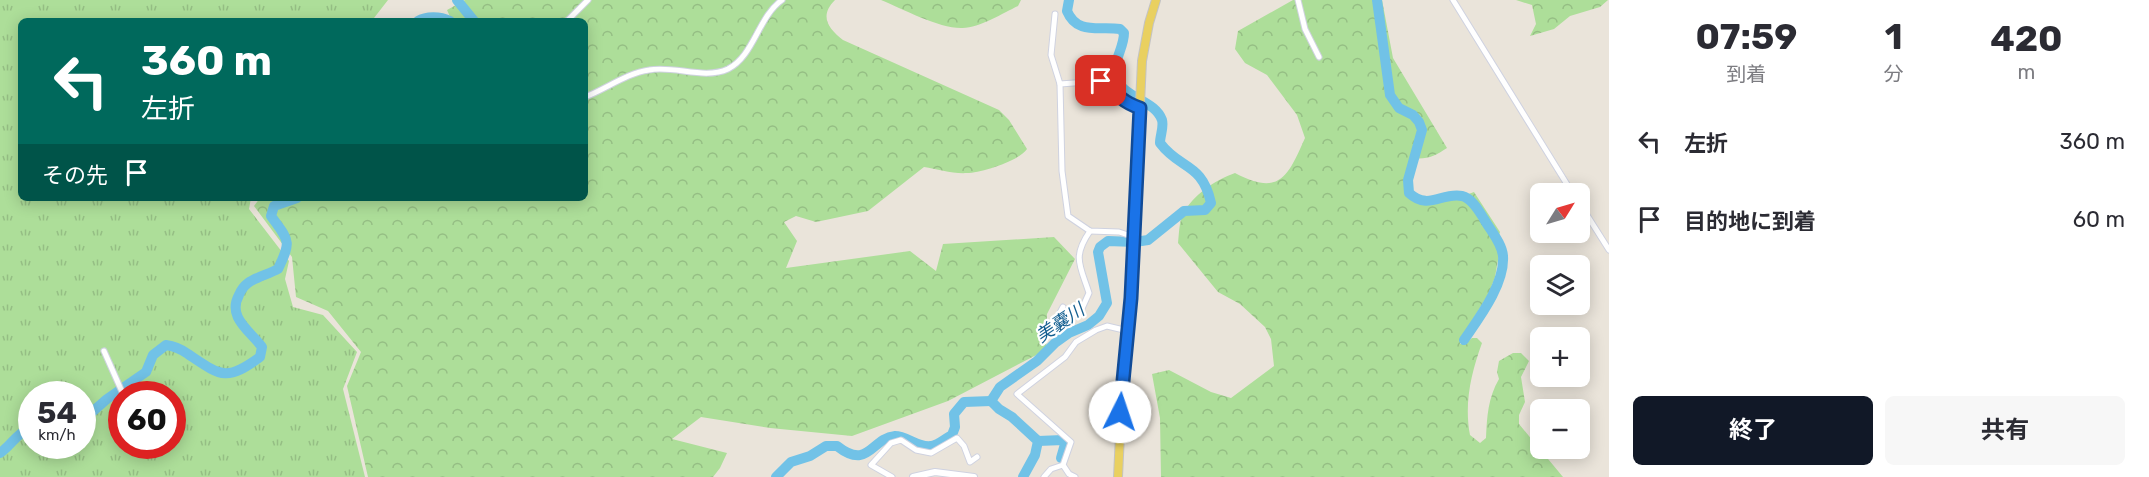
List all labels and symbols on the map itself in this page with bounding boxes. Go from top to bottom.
pin [1075,55,1126,106]
north arrow [1530,183,1590,243]
water label: 美嚢川 [1031,298,1090,347]
position arrow [1088,380,1152,444]
speed limit sign: 60 [108,381,186,459]

